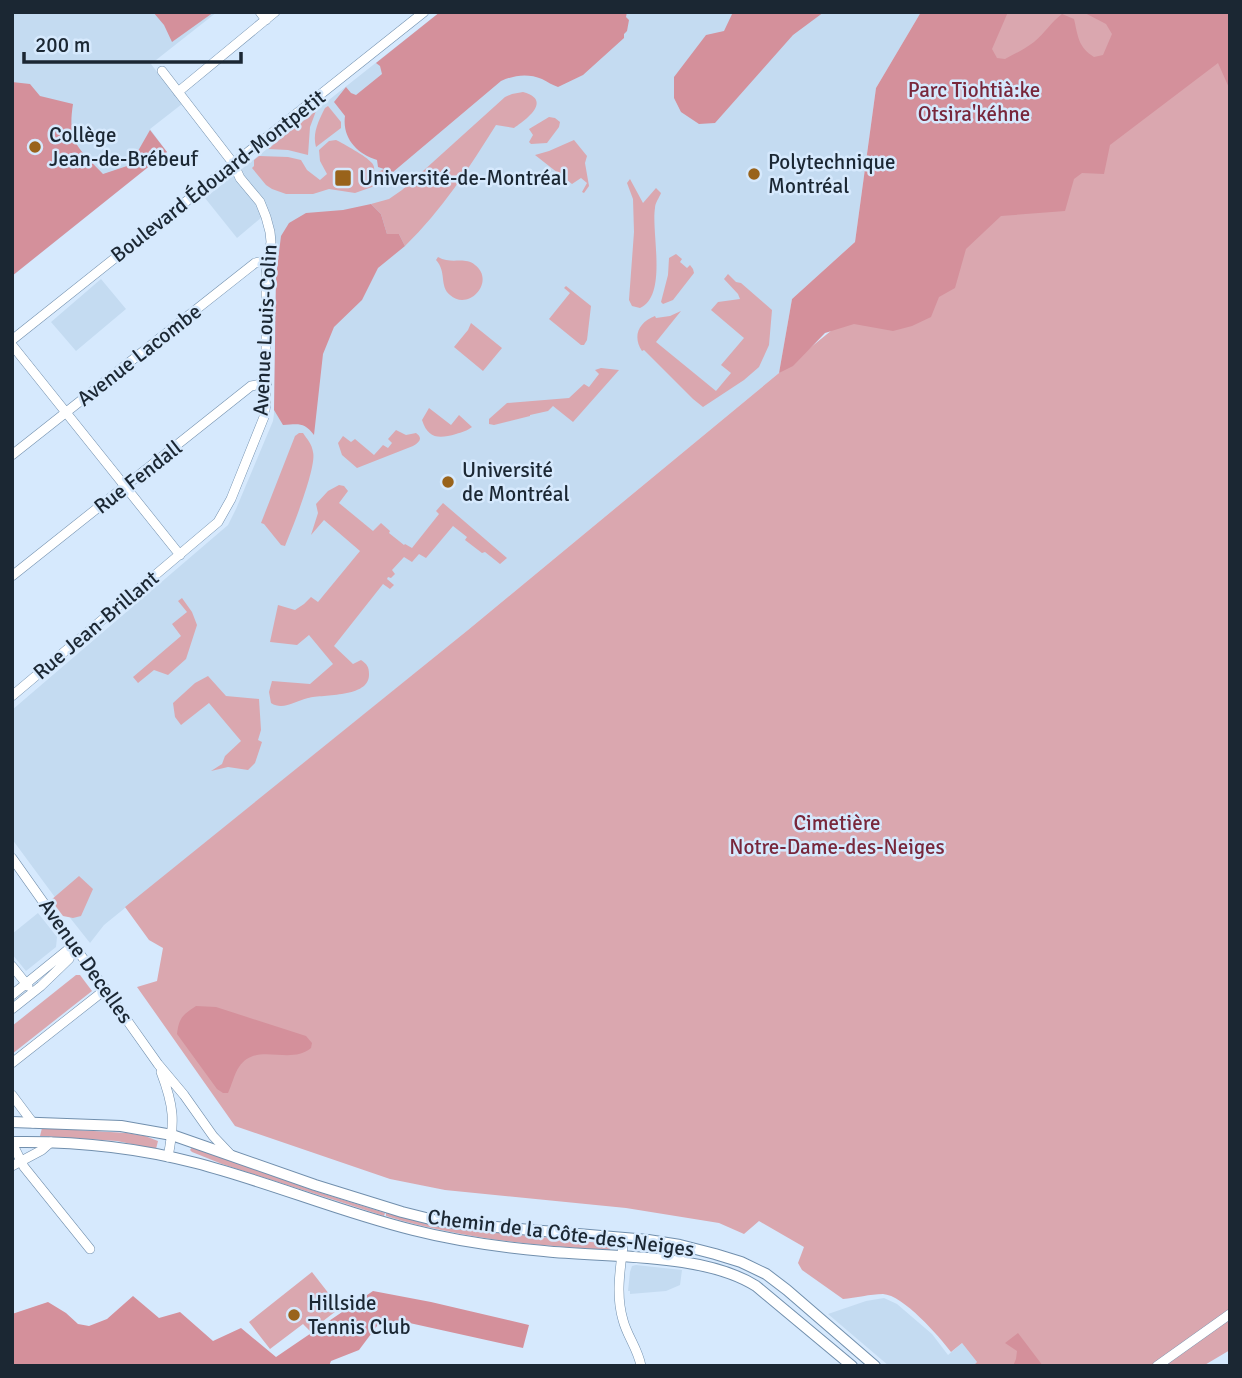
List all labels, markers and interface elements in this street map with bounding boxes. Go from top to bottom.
scale bar [24,21,242,65]
text: 200 m [35,32,90,58]
park label: Parc Tiohtià:ke Otsira'kéhne [908,77,1040,127]
street label: Boulevard Édouard-Montpetit [105,84,331,268]
place label: Collège Jean-de-Brébeuf [49,122,199,172]
marker: Collège Jean-de-Brébeuf [27,139,43,155]
place label: Polytechnique Montréal [768,149,895,199]
place label: Université-de-Montréal [359,165,568,191]
marker: Polytechnique Montréal [746,166,762,182]
marker: Université-de-Montréal [333,168,353,188]
street label: Avenue Louis-Colin [248,243,282,417]
street label: Avenue Lacombe [72,298,206,412]
street label: Rue Fendall [89,434,187,520]
place label: Université de Montréal [462,457,570,507]
marker: Université de Montréal [440,474,456,490]
street label: Rue Jean-Brillant [28,565,164,685]
park label: Cimetière Notre-Dame-des-Neiges [729,810,945,860]
street label: Avenue Decelles [33,894,139,1028]
street label: Chemin de la Côte-des-Neiges [426,1204,696,1262]
place label: Hillside Tennis Club [308,1290,411,1340]
marker: Hillside Tennis Club [286,1307,302,1323]

